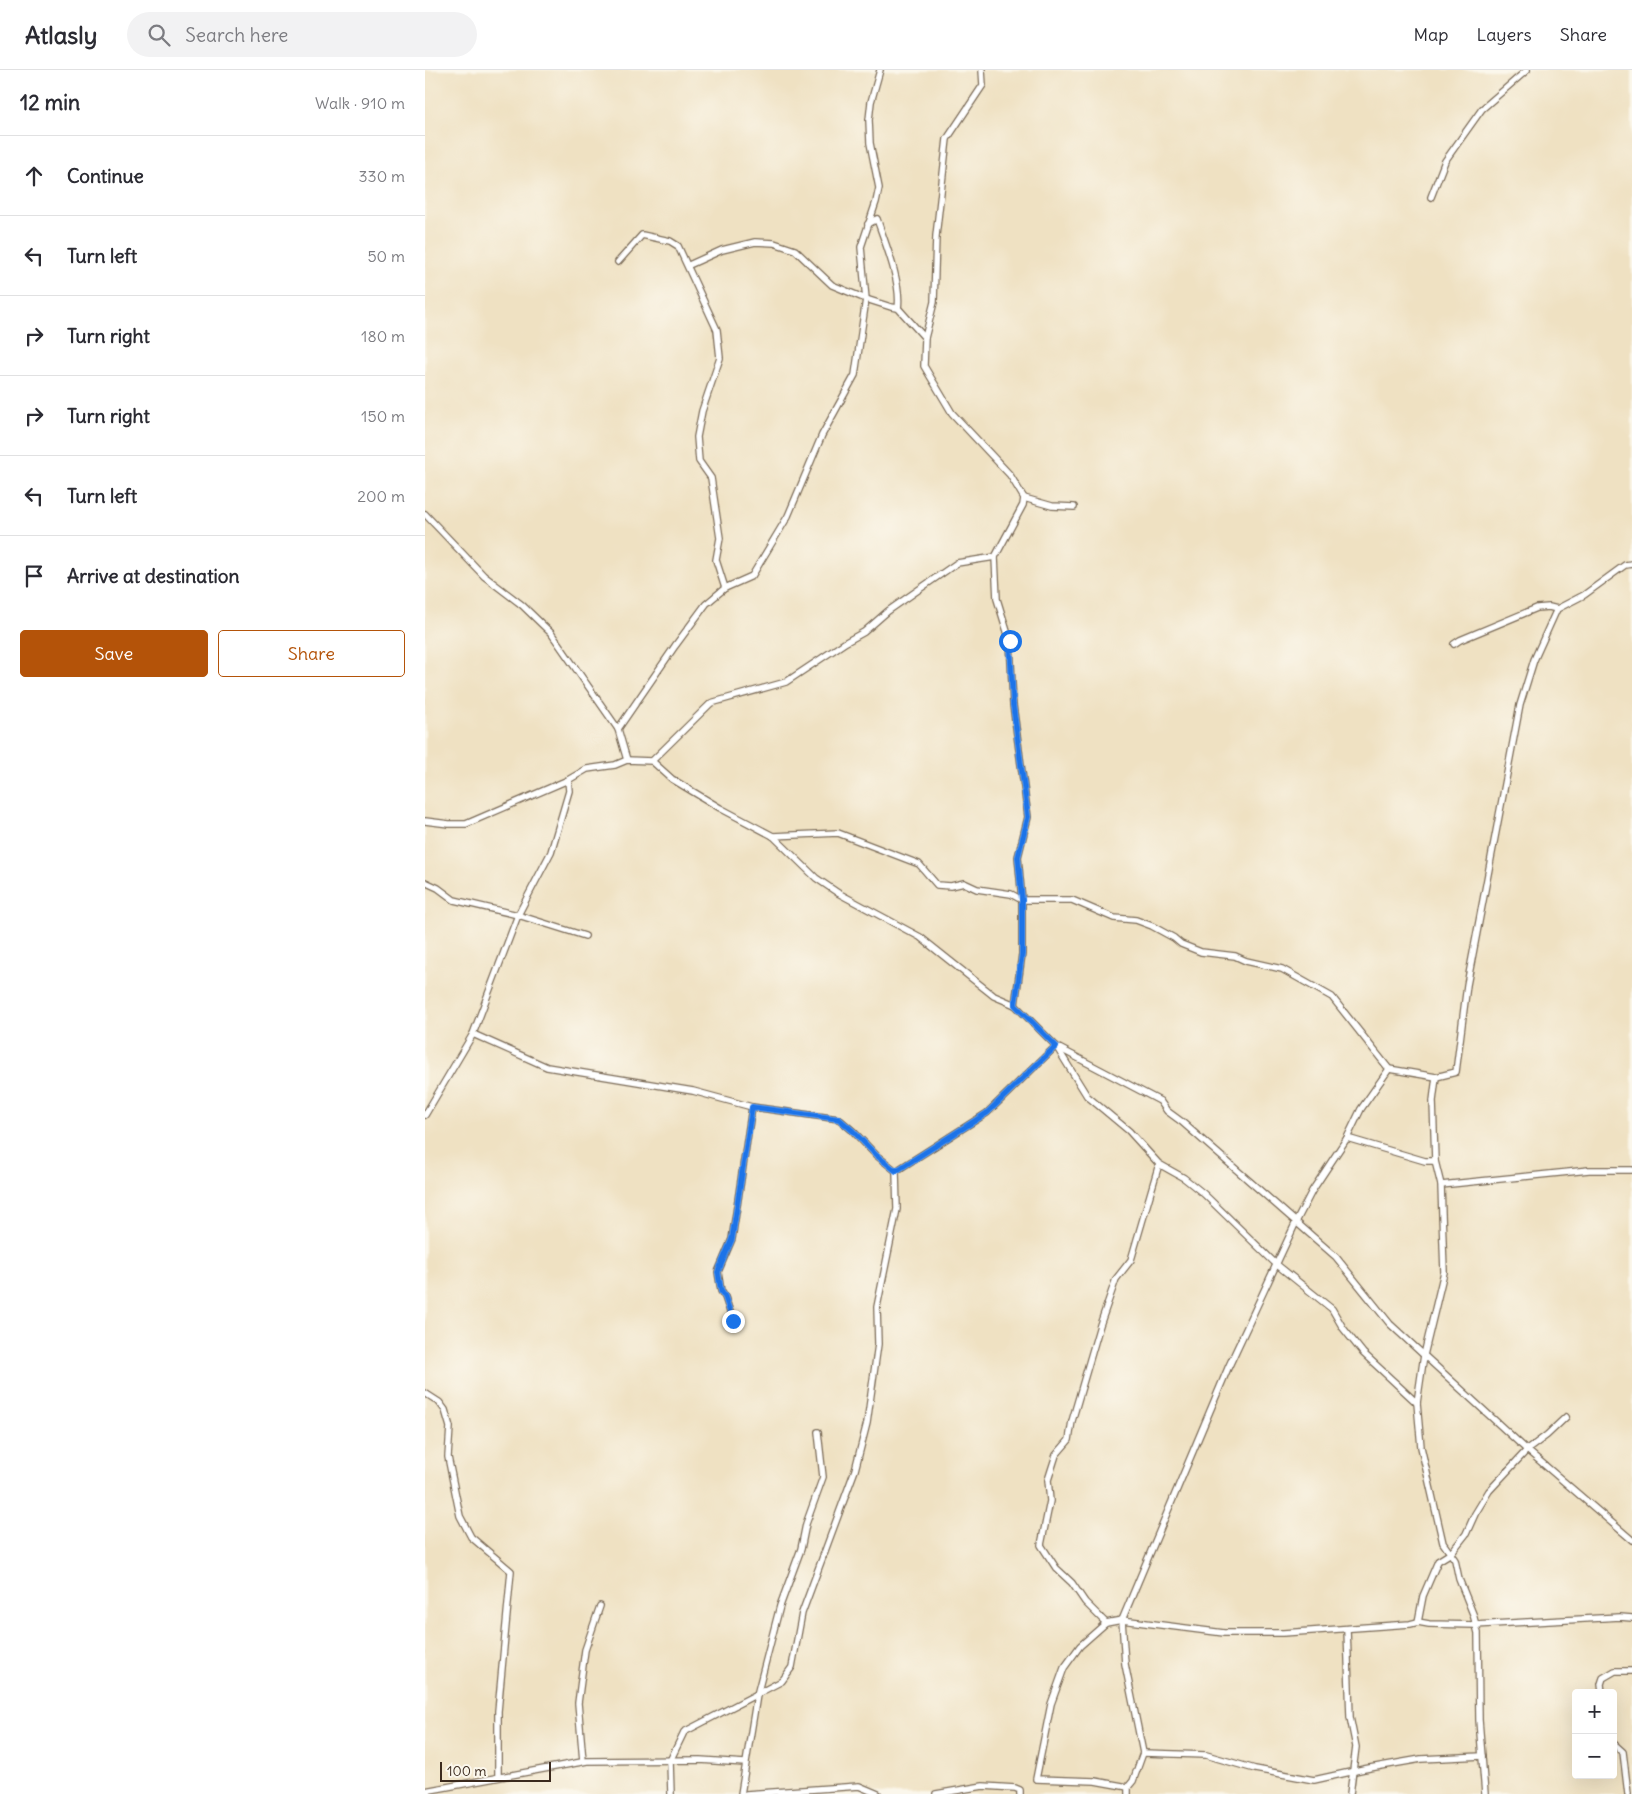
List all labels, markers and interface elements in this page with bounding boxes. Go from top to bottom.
search box [127,12,477,57]
text: Atlasly [25,20,97,50]
icon: search [145,21,173,49]
text: Search here [185,23,288,47]
text: Map [1413,23,1448,46]
text: Layers [1476,23,1532,46]
text: Share [1560,23,1607,46]
text: 12 min [20,89,80,116]
text: Walk · 910 m [315,93,405,113]
icon: ahead [20,162,48,190]
text: Continue [67,164,144,188]
text: 330 m [358,166,405,186]
icon: left [20,242,48,270]
text: Turn left [67,244,137,268]
text: 50 m [367,246,405,266]
icon: right [20,322,48,350]
text: Turn right [67,324,150,348]
text: 180 m [361,326,405,346]
icon: right [20,402,48,430]
text: Turn right [67,404,150,428]
text: 150 m [361,406,405,426]
icon: left [20,482,48,510]
text: Turn left [67,484,137,508]
text: 200 m [357,486,405,506]
icon: arrive [20,562,48,590]
text: Arrive at destination [67,564,240,588]
button: Save [20,630,208,677]
button: Share [218,630,405,677]
route start [999,630,1022,653]
route end [722,1310,745,1333]
map controls [1572,1689,1617,1779]
button: + [1572,1689,1617,1734]
button: − [1572,1734,1617,1779]
scale bar [440,1759,551,1782]
text: 100 m [447,1762,487,1780]

